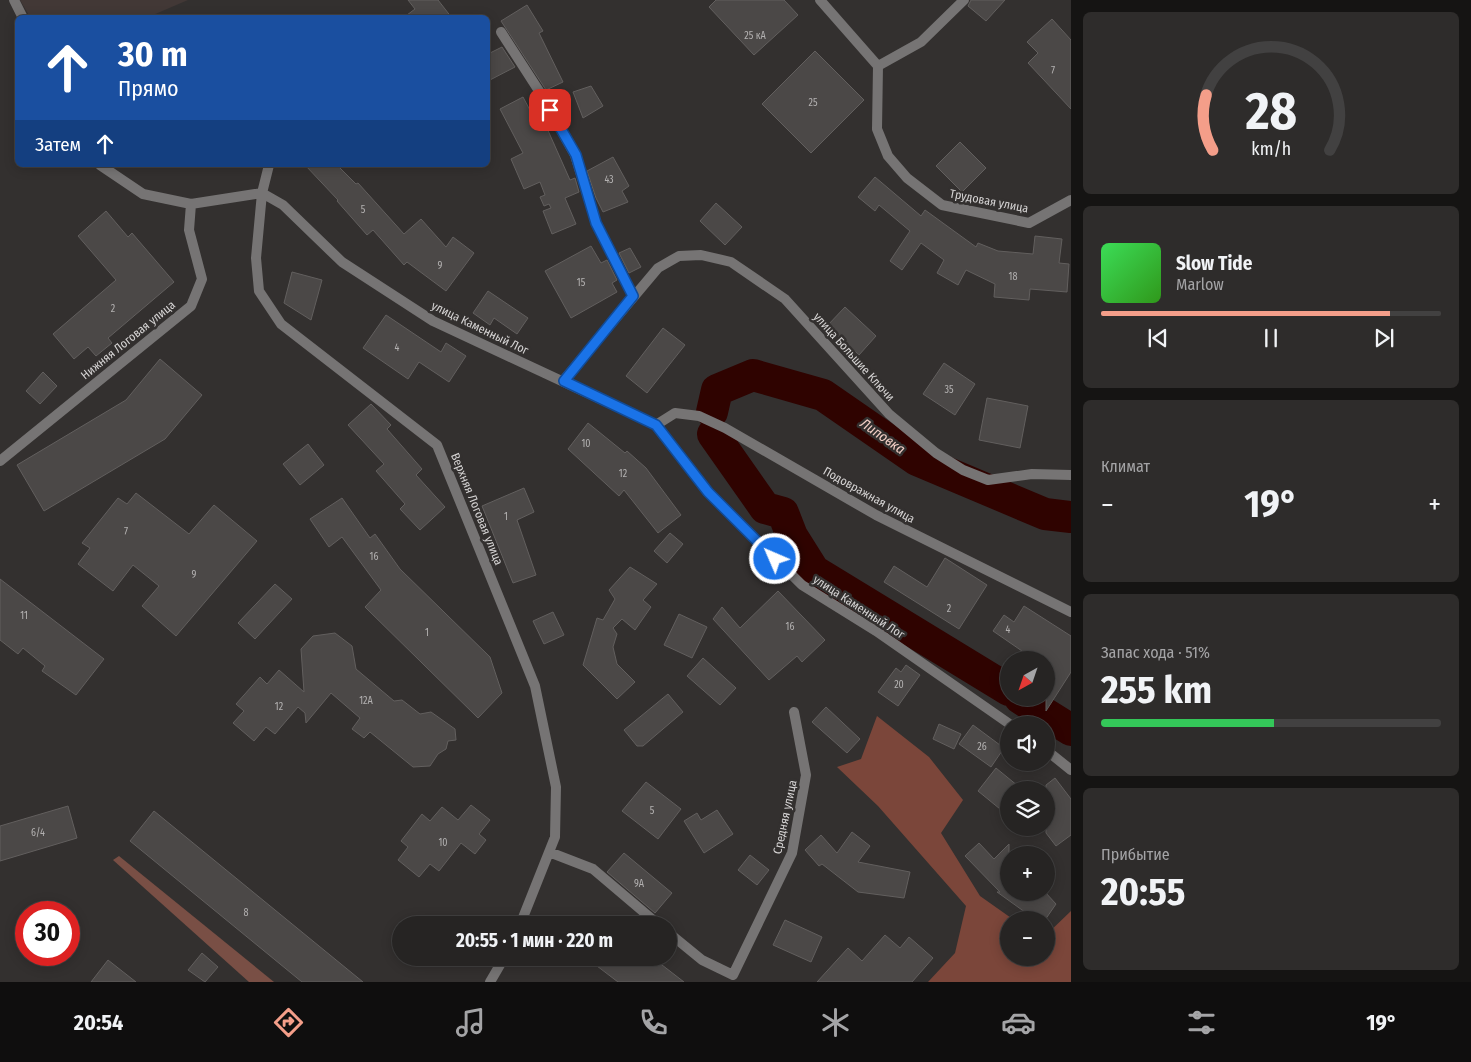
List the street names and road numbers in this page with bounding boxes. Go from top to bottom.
street label: Трудовая улица [948,186,1030,216]
street label: Нижняя Логовая улица [78,298,178,382]
street label: улица Каменный Лог [429,298,531,358]
street label: улица Большие Ключи [811,310,897,404]
street label: Верхняя Логовая улица [448,451,506,567]
street label: Подовражная улица [821,464,917,526]
street label: улица Каменный Лог [811,572,908,642]
street label: Средняя улица [770,779,800,855]

